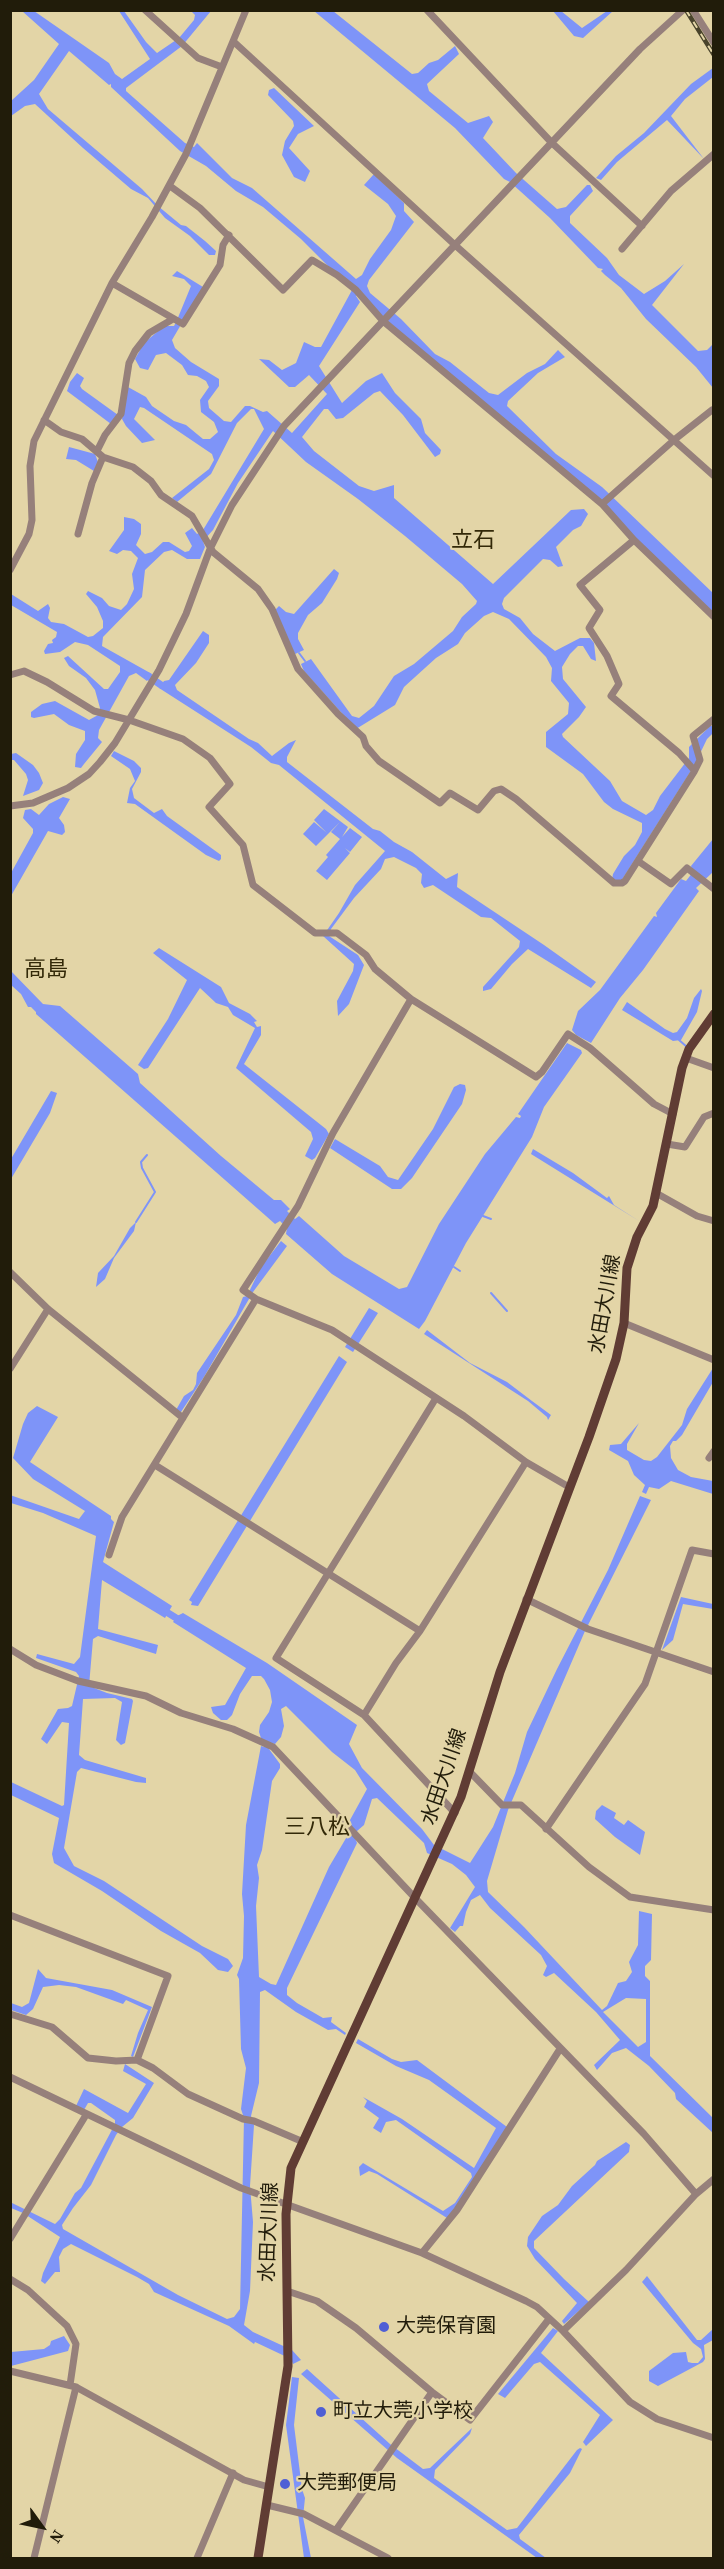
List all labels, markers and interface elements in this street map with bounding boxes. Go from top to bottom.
district label: 立石 [451,528,495,554]
district label: 高島 [24,957,68,983]
street label: 水田大川線 [585,1253,627,1355]
street label: 水田大川線 [417,1726,473,1828]
district label: 三八松 [284,1815,350,1841]
street label: 水田大川線 [256,2182,284,2282]
place label: 大莞保育園 [396,2315,496,2339]
marker: 大莞保育園 [377,2320,391,2334]
place label: 町立大莞小学校 [333,2400,473,2424]
marker: 町立大莞小学校 [314,2405,328,2419]
place label: 大莞郵便局 [297,2472,397,2496]
marker: 大莞郵便局 [278,2477,292,2491]
north arrow [12,2497,72,2557]
text: N [45,2526,69,2548]

